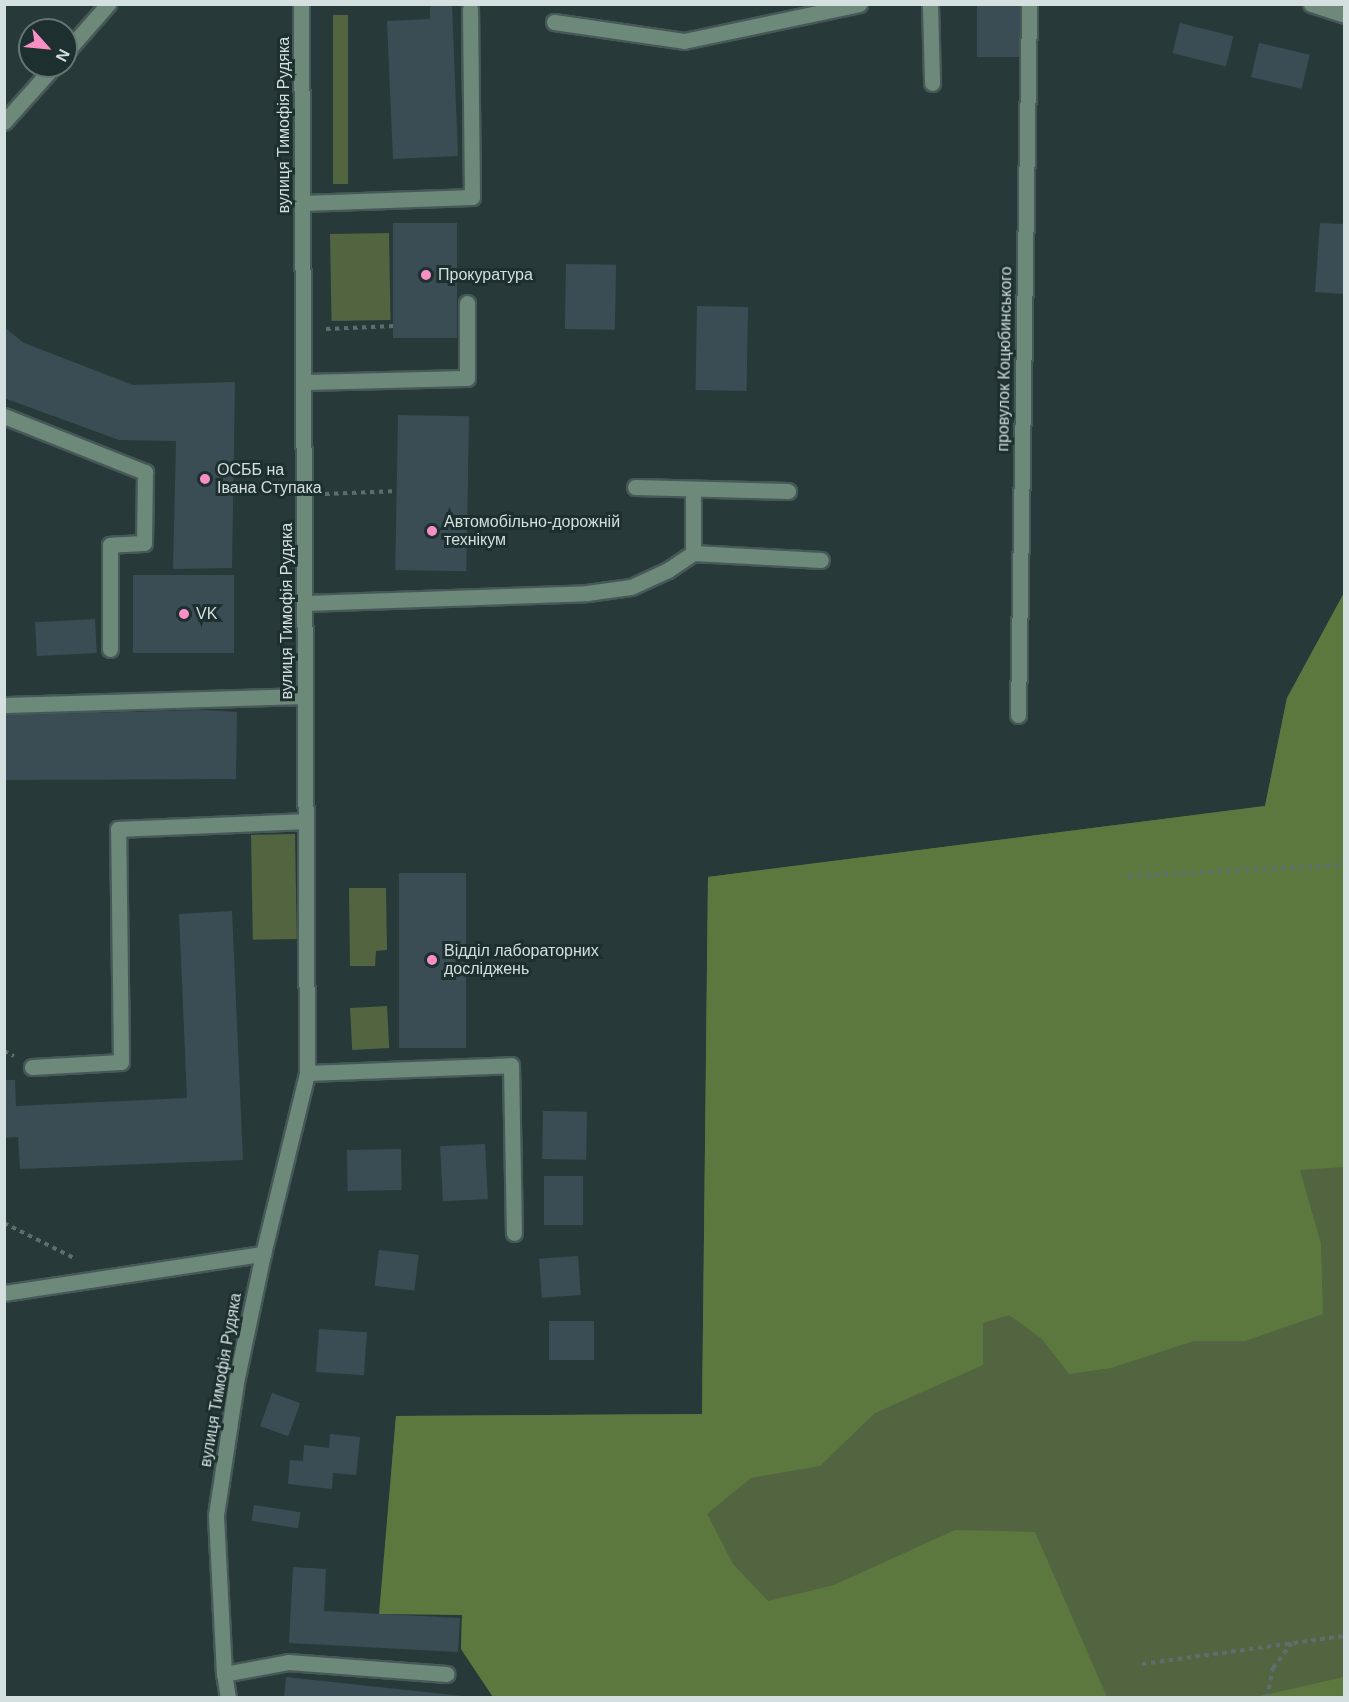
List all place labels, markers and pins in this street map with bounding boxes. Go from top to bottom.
place label: Прокуратура [438,265,533,285]
marker: Прокуратура [419,268,433,282]
place label: ОСББ на Івана Ступака [217,460,322,498]
marker: ОСББ на Івана Ступака [198,472,212,486]
place label: Автомобільно-дорожній технікум [444,512,620,550]
marker: Автомобільно-дорожній технікум [425,524,439,538]
place label: VK [196,604,217,624]
marker: VK [177,607,191,621]
place label: Відділ лабораторних досліджень [444,941,599,979]
marker: Відділ лабораторних досліджень [425,953,439,967]

